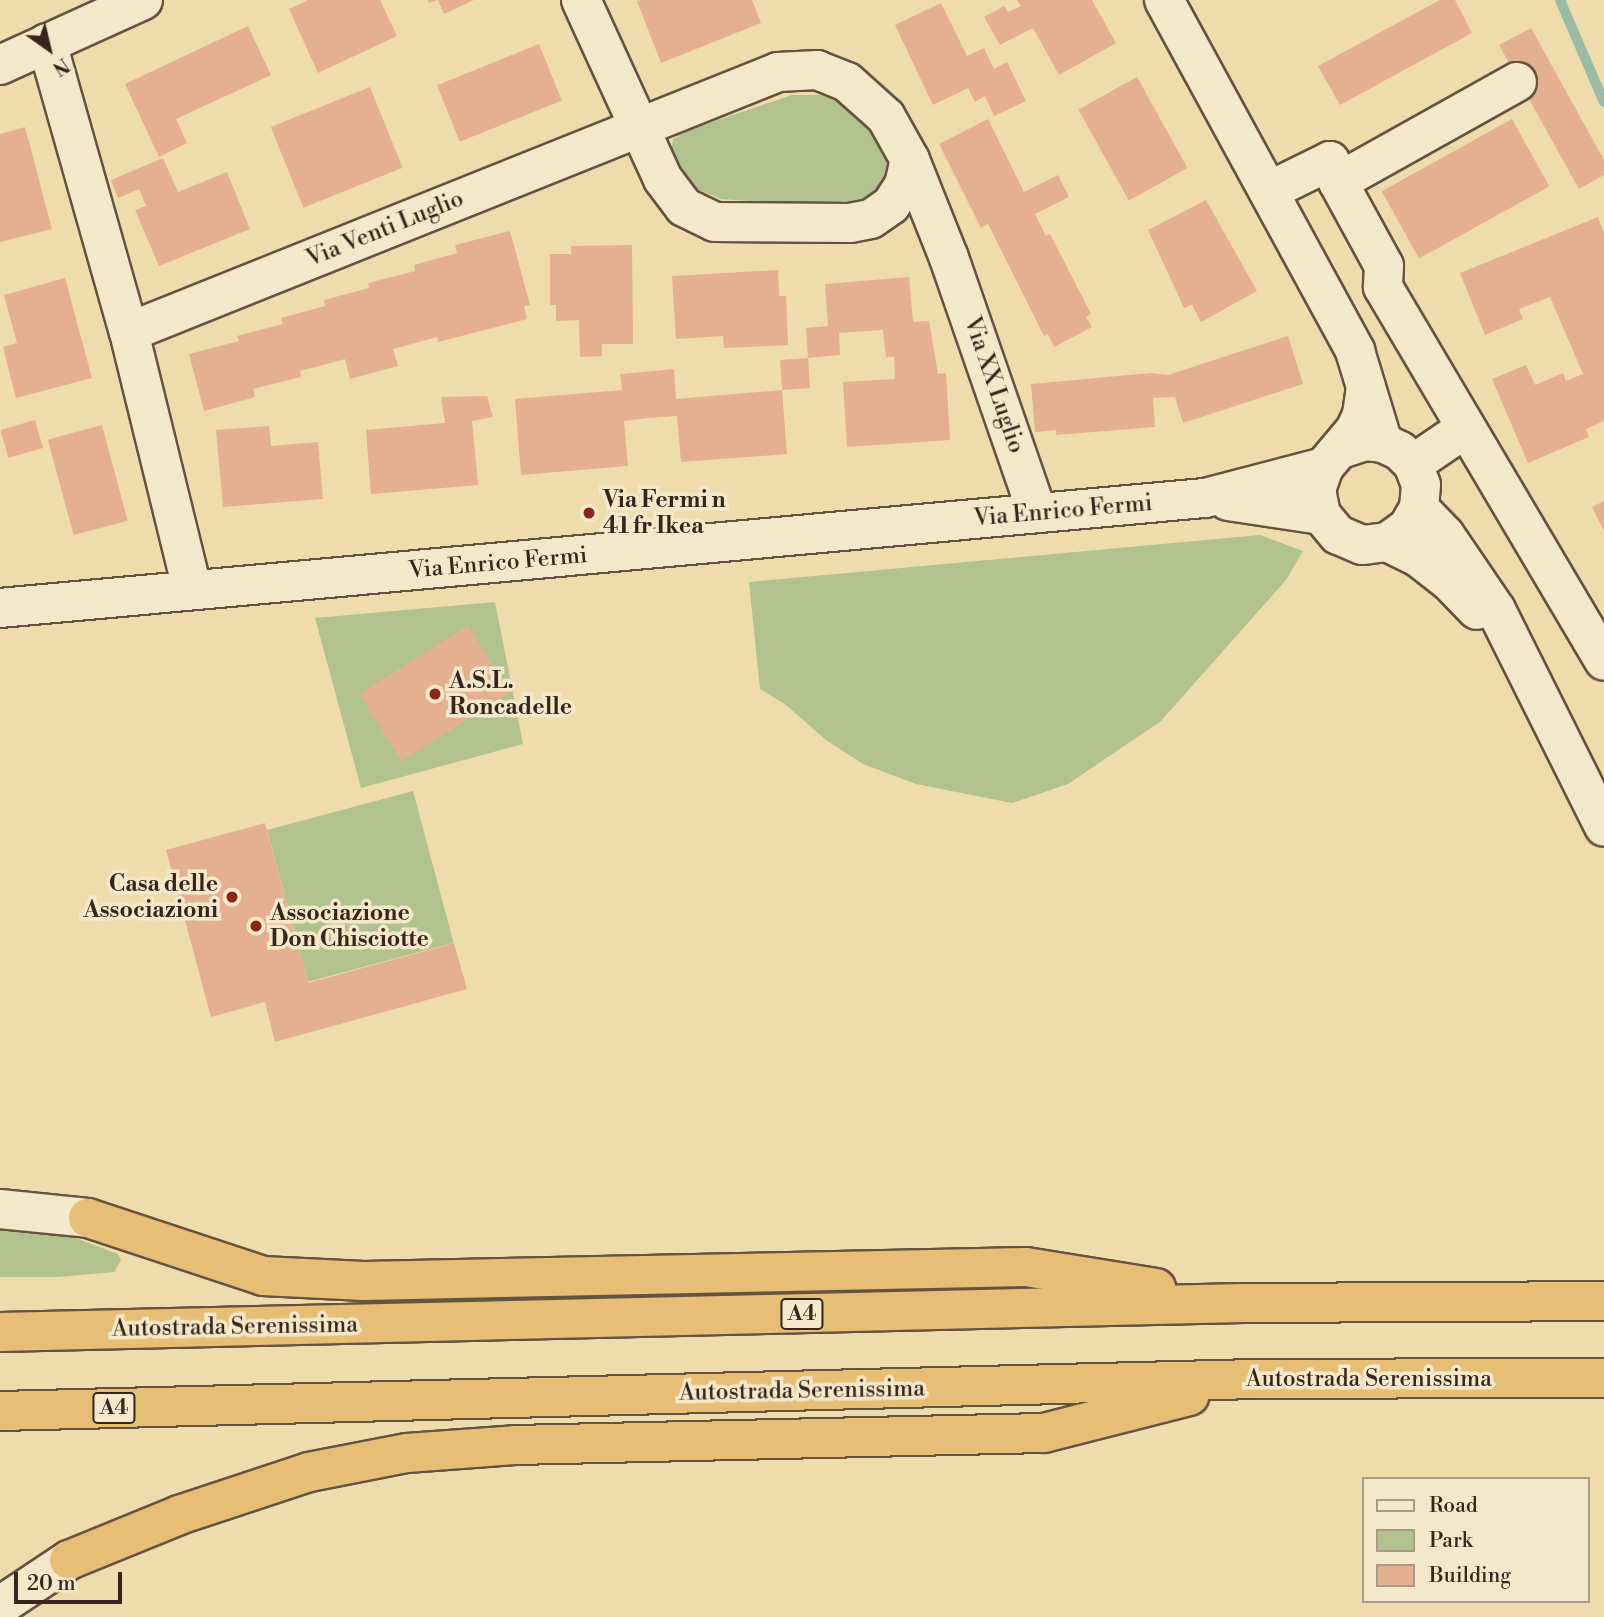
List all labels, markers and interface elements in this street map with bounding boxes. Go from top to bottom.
north arrow [14,14,84,84]
text: N [48,52,74,81]
street label: Via Venti Luglio [302,185,468,273]
street label: Via XX Luglio [958,313,1030,457]
place label: Via Fermi n 41 fr Ikea [603,486,726,540]
street label: Via Enrico Fermi [972,489,1154,533]
marker: Via Fermi n 41 fr Ikea [581,505,597,521]
street label: Via Enrico Fermi [407,541,589,585]
place label: A.S.L. Roncadelle [449,667,572,721]
marker: A.S.L. Roncadelle [427,686,443,702]
place label: Casa delle Associazioni [83,870,218,924]
marker: Casa delle Associazioni [224,889,240,905]
place label: Associazione Don Chisciotte [270,899,429,953]
marker: Associazione Don Chisciotte [248,918,264,934]
road number: A4 [779,1296,825,1332]
street label: Autostrada Serenissima [112,1311,358,1343]
street label: Autostrada Serenissima [1246,1365,1492,1393]
street label: Autostrada Serenissima [679,1375,925,1407]
road number: A4 [91,1390,137,1426]
legend [1362,1477,1590,1603]
text: Road [1429,1493,1478,1519]
text: Park [1429,1528,1473,1554]
scale bar [18,1558,126,1602]
text: Building [1429,1563,1511,1589]
text: 20 m [27,1571,76,1597]

